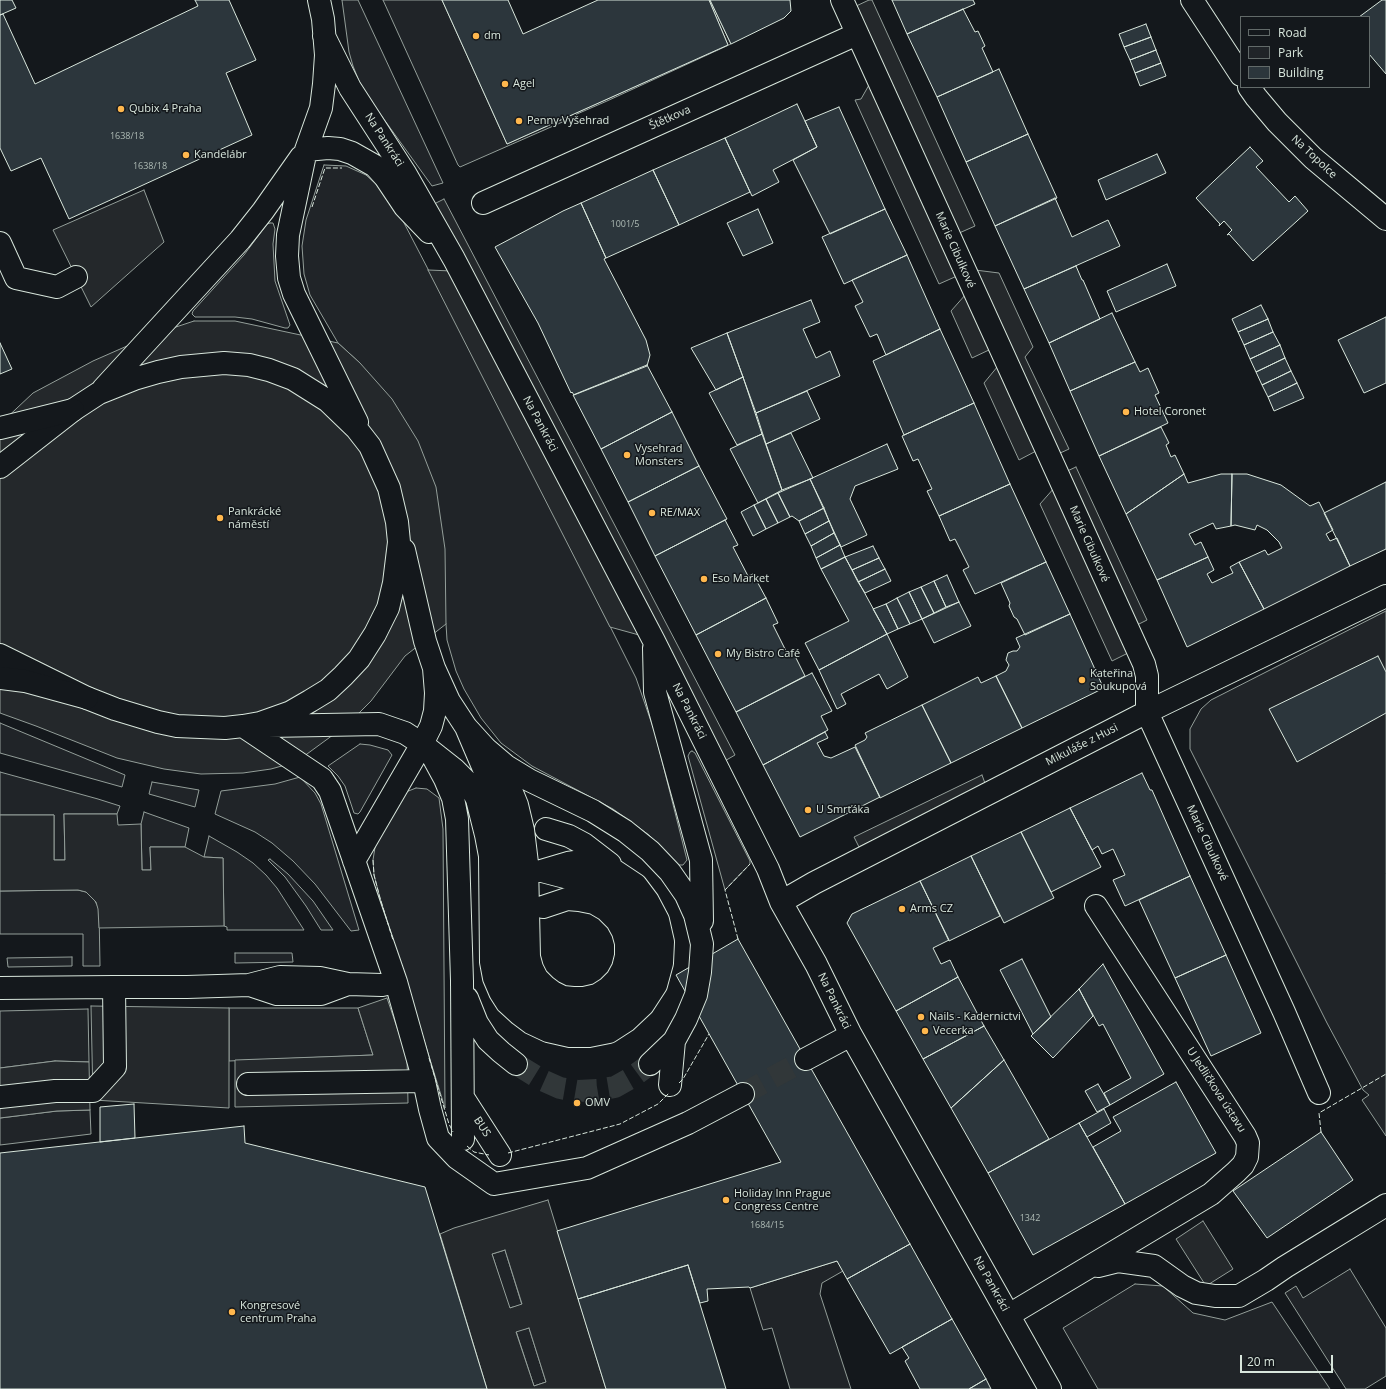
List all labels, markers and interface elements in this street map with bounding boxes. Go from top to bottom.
legend [1240,16,1370,88]
text: Road [1278,24,1307,41]
place label: dm [484,29,501,43]
marker: dm [471,31,481,41]
text: Park [1278,44,1303,61]
text: Building [1278,64,1323,81]
place label: Agel [513,77,535,91]
marker: Agel [500,79,510,89]
place label: Qubix 4 Praha [129,102,202,116]
street label: Štětkova [647,103,693,133]
marker: Qubix 4 Praha [116,104,126,114]
street label: Na Pankráci [362,111,406,169]
place label: Penny Vyšehrad [527,114,609,128]
marker: Penny Vyšehrad [514,116,524,126]
house number: 1638/18 [110,131,144,141]
street label: Na Topolce [1288,133,1340,181]
place label: Kandelábr [194,148,247,162]
marker: Kandelábr [181,150,191,160]
house number: 1638/18 [133,161,167,171]
street label: Marie Cibulkové [932,210,978,290]
house number: 1001/5 [610,219,640,229]
street label: Na Pankráci [520,394,560,454]
place label: Hotel Coronet [1134,405,1206,419]
marker: Hotel Coronet [1121,407,1131,417]
place label: Vysehrad Monsters [635,442,683,468]
marker: Vysehrad Monsters [622,450,632,460]
street label: Marie Cibulkové [1066,504,1112,584]
place label: Pankrácké náměstí [228,505,281,531]
place label: RE/MAX [660,506,700,520]
marker: RE/MAX [647,508,657,518]
marker: Pankrácké náměstí [215,513,225,523]
place label: Eso Market [712,572,769,586]
marker: Eso Market [699,574,709,584]
place label: My Bistro Café [726,647,800,661]
marker: My Bistro Café [713,649,723,659]
place label: Kateřina Soukupová [1090,667,1147,693]
marker: Kateřina Soukupová [1077,675,1087,685]
street label: Na Pankráci [669,681,709,741]
street label: Mikuláše z Husi [1044,721,1120,769]
place label: U Smrťáka [816,803,870,817]
street label: Marie Cibulkové [1184,803,1230,883]
marker: U Smrťáka [803,805,813,815]
place label: Arms CZ [910,902,953,916]
marker: Arms CZ [897,904,907,914]
street label: Na Pankráci [815,971,853,1031]
place label: Nails - Kadernictvi [929,1010,1021,1024]
marker: Nails - Kadernictvi [916,1012,926,1022]
place label: Vecerka [933,1024,974,1038]
marker: Vecerka [920,1026,930,1036]
street label: U Jedličkova ústavu [1184,1045,1248,1135]
place label: OMV [585,1096,610,1110]
marker: OMV [572,1098,582,1108]
street label: BUS [471,1115,493,1139]
place label: Holiday Inn Prague Congress Centre [734,1187,831,1213]
marker: Holiday Inn Prague Congress Centre [721,1195,731,1205]
house number: 1342 [1020,1213,1040,1223]
house number: 1684/15 [750,1220,784,1230]
street label: Na Pankráci [970,1254,1012,1314]
place label: Kongresové centrum Praha [240,1299,316,1325]
marker: Kongresové centrum Praha [227,1307,237,1317]
scale bar [1242,1347,1335,1373]
text: 20 m [1247,1353,1275,1370]

